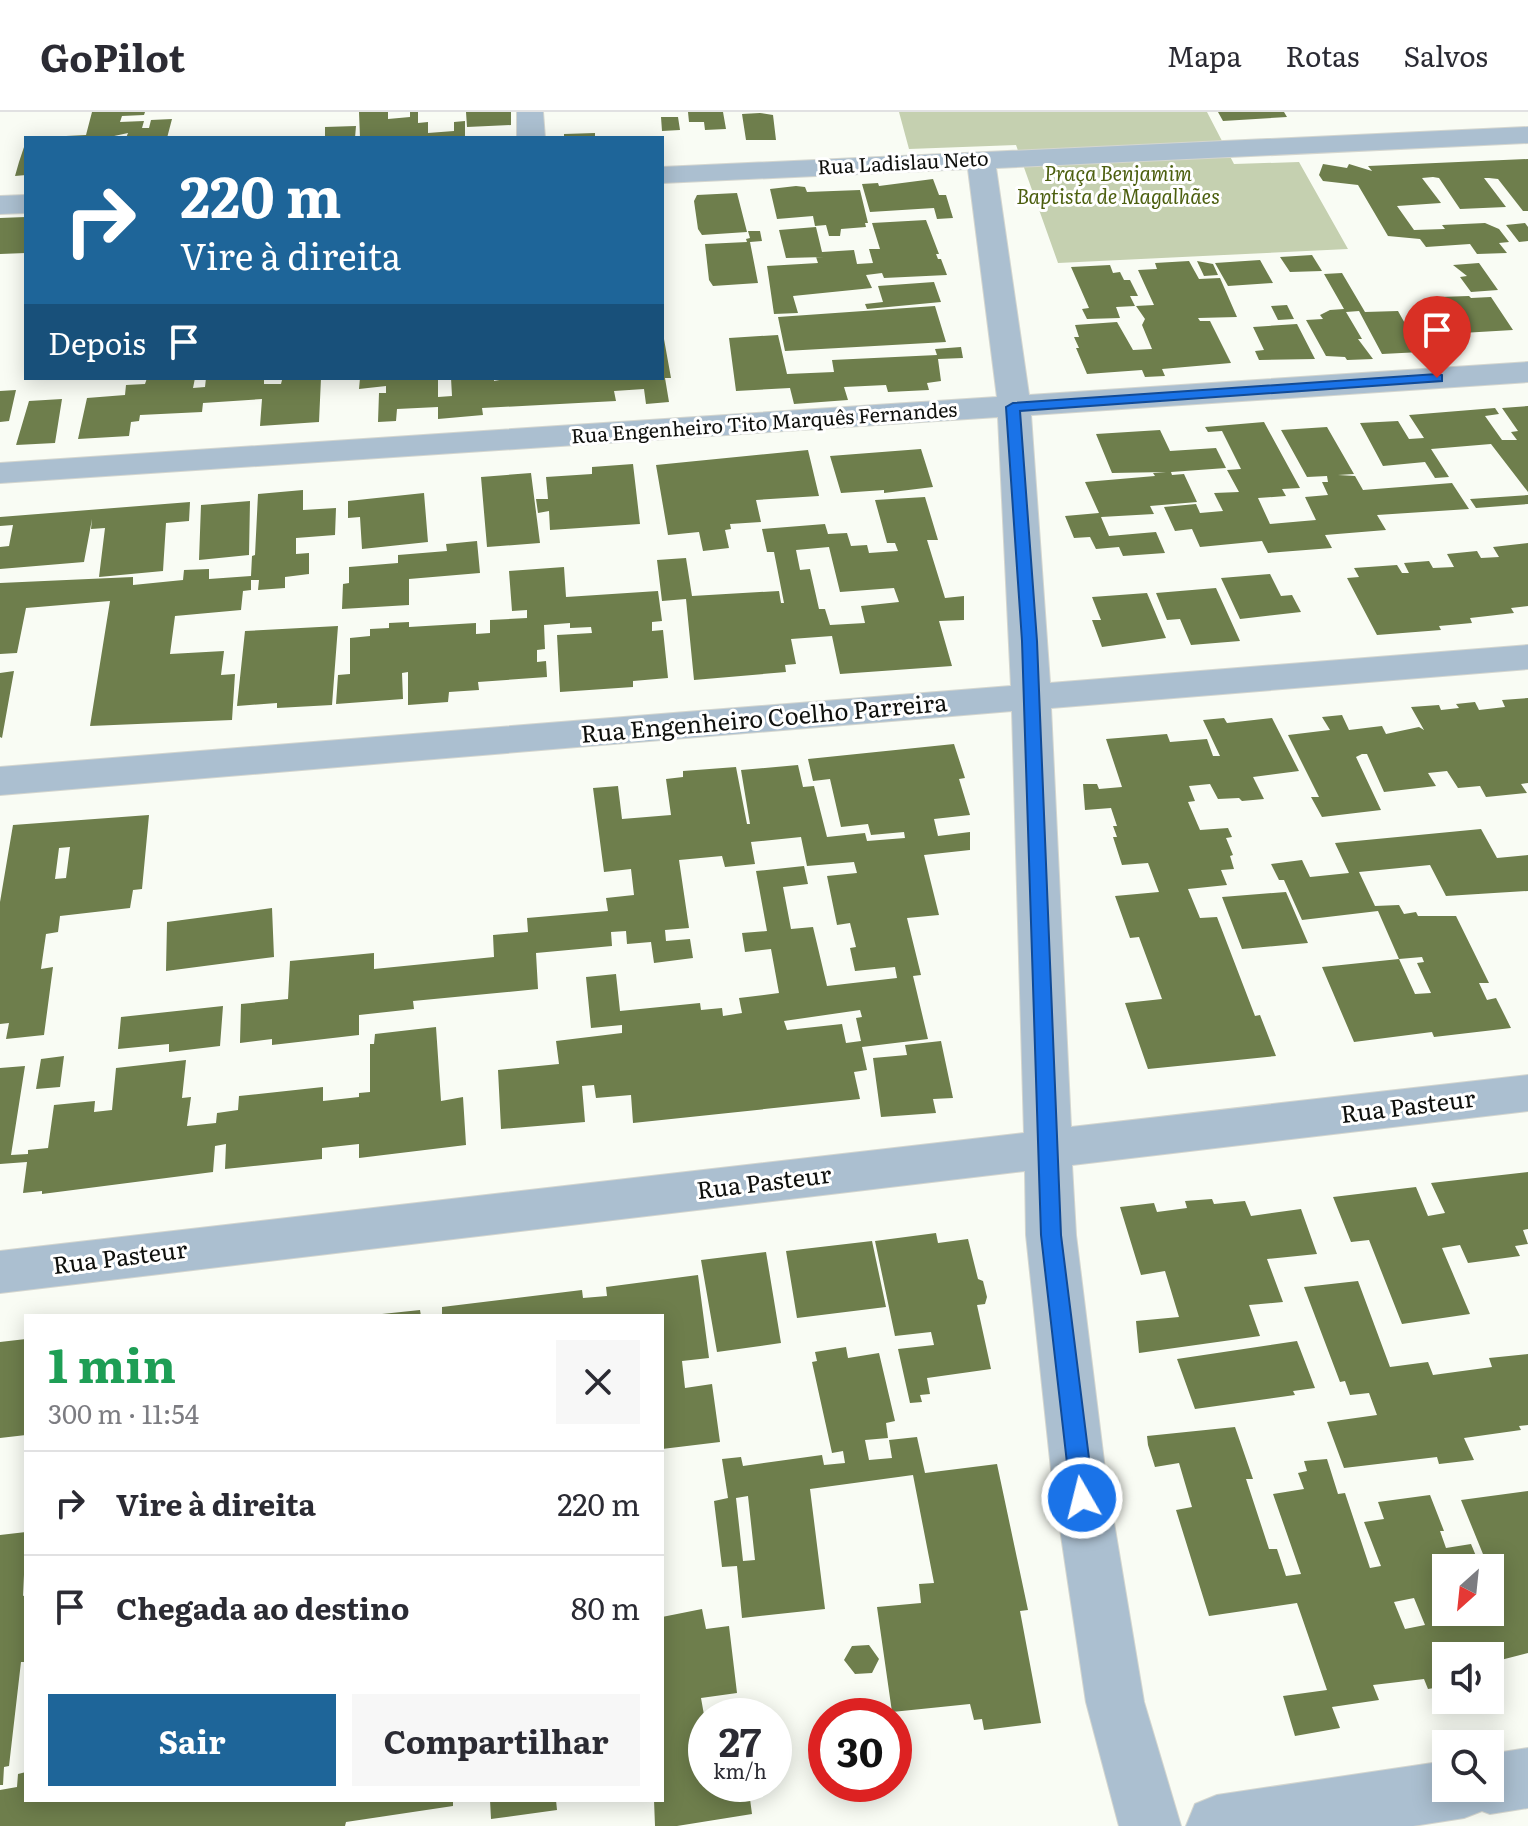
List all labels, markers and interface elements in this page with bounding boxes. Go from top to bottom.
text: GoPilot [40,27,185,84]
text: Mapa [1167,34,1242,76]
text: Rotas [1286,34,1359,76]
text: Salvos [1403,34,1488,76]
street label: Rua Ladislau Neto [816,142,989,180]
text: 220 m [180,152,342,235]
park label: Praça Benjamim Baptista de Magalhães [1016,157,1220,210]
icon: right [48,168,152,272]
text: Vire à direita [180,228,401,281]
pin [1403,296,1471,378]
icon: arrive [1415,308,1459,352]
text: Depois [48,320,146,364]
icon: arrive [162,320,206,364]
street label: Rua Engenheiro Tito Marquês Fernandes [570,393,958,449]
street label: Rua Engenheiro Coelho Parreira [579,683,948,750]
street label: Rua Pasteur [1338,1079,1478,1130]
street label: Rua Pasteur [694,1155,834,1206]
street label: Rua Pasteur [50,1230,190,1281]
text: 1 min [48,1327,176,1398]
button: close [556,1340,640,1424]
text: 300 m · 11:54 [48,1393,199,1432]
position arrow [1040,1456,1124,1540]
icon: right [48,1481,92,1525]
text: Vire à direita [116,1481,316,1525]
text: 220 m [557,1481,640,1525]
north arrow [1432,1554,1504,1626]
map controls [1432,1554,1504,1802]
icon: arrive [48,1585,92,1629]
text: Chegada ao destino [116,1585,409,1629]
text: 80 m [571,1585,640,1629]
button: sound [1432,1642,1504,1714]
button: Sair [48,1694,336,1786]
button: Compartilhar [352,1694,640,1786]
speed limit sign: 30 [808,1698,912,1802]
text: 27 [719,1710,761,1769]
button: search [1432,1730,1504,1802]
text: km/h [713,1755,767,1785]

